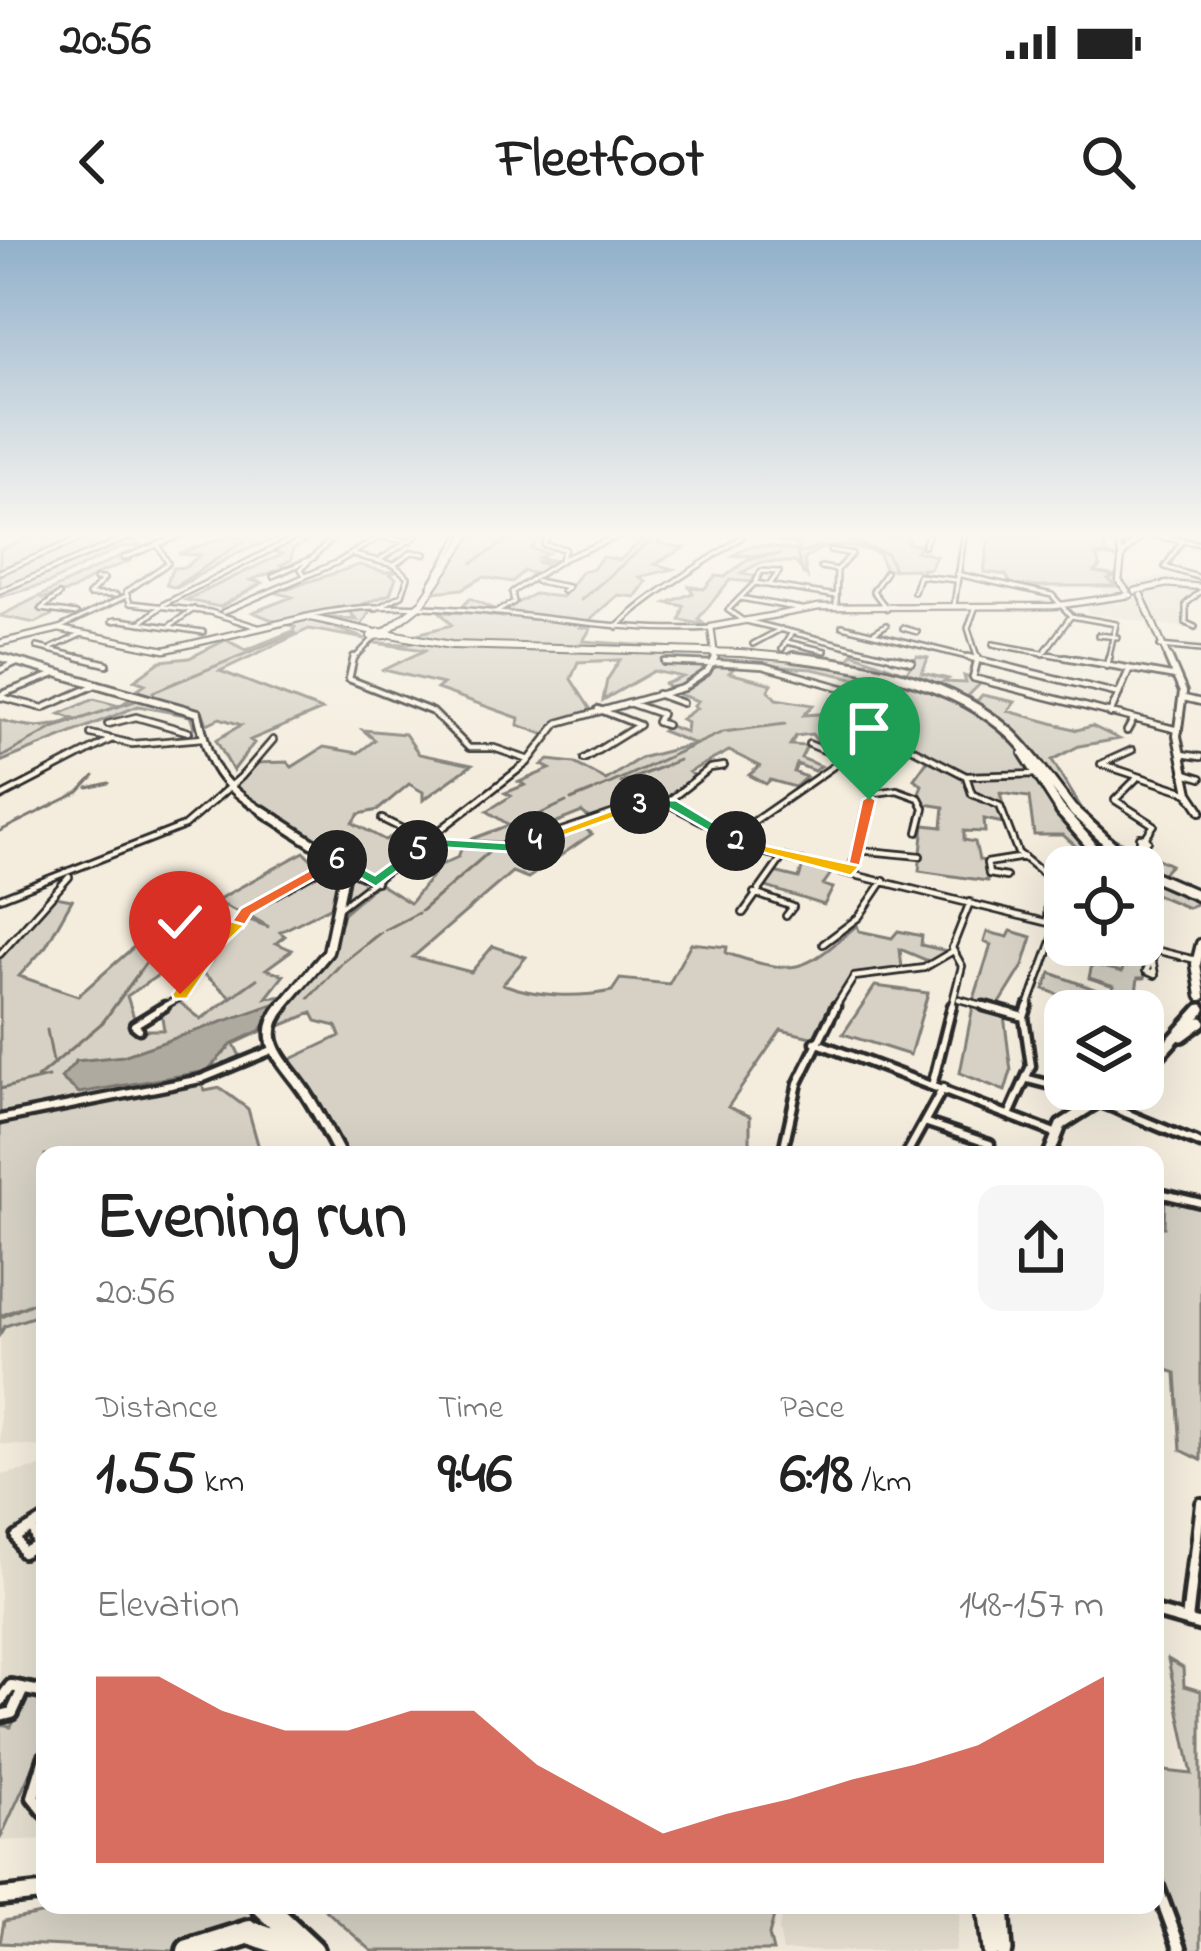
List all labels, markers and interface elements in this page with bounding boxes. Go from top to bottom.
text: 20:56 [60,9,151,75]
text: Fleetfoot [497,123,704,201]
icon: back [60,129,126,195]
icon: search [1075,129,1141,195]
pin [818,677,920,800]
icon: arrive [836,695,902,761]
pin: 3 [610,774,670,834]
text: 3 [633,780,647,828]
pin: 4 [505,811,565,871]
pin: 2 [706,811,766,871]
text: 4 [528,817,542,865]
text: 2 [728,817,744,865]
pin: 5 [388,820,448,880]
text: 5 [409,826,427,874]
pin: 6 [307,830,367,890]
text: 6 [330,836,344,884]
map controls [1044,846,1164,1110]
button: locate [1044,846,1164,966]
pin [129,871,231,994]
icon: check [147,889,213,955]
button: layers [1044,990,1164,1110]
text: Evening run [96,1172,407,1268]
button: share [978,1185,1104,1311]
text: 20:56 [96,1265,175,1322]
text: Distance [96,1385,218,1433]
text: Time [438,1385,503,1433]
text: Pace [780,1385,844,1433]
text: 1.55 [96,1433,196,1520]
text: 9:46 [438,1433,512,1520]
text: 6:18 [780,1433,853,1520]
text: km [196,1459,244,1507]
text: /km [853,1459,912,1507]
text: Elevation [96,1578,239,1635]
text: 148–157 m [959,1578,1104,1635]

